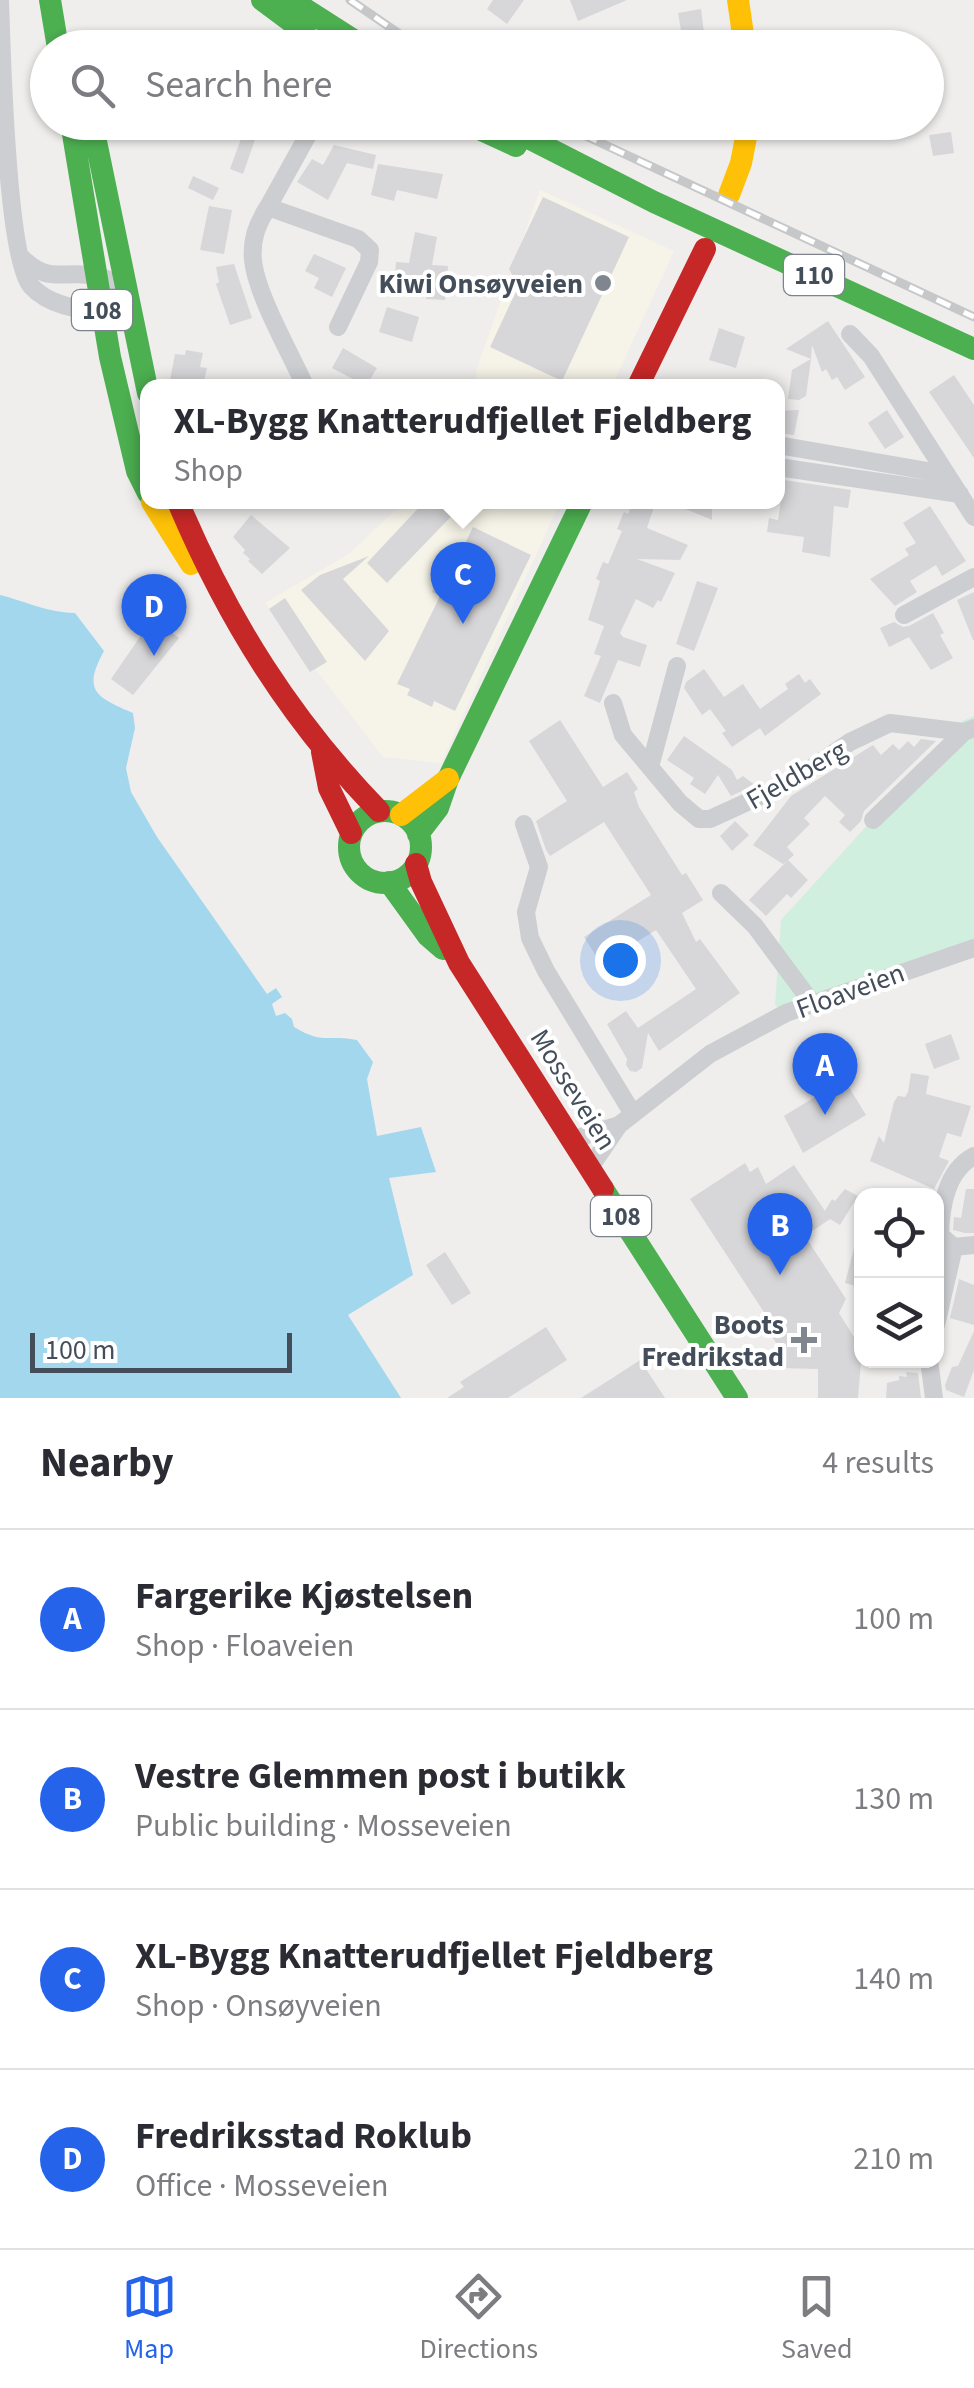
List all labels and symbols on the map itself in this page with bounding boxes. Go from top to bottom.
road number: 110 [784,255,844,295]
place label: Kiwi Onsøyveien [378,264,583,304]
marker: Kiwi Onsøyveien [592,272,614,294]
road number: 108 [72,290,132,330]
pin: C [430,542,496,624]
pin: D [122,574,186,656]
street label: Fjeldberg [739,730,854,820]
your location [595,935,646,986]
street label: Floaveien [790,953,910,1029]
street label: Mosseveien [520,1021,626,1158]
pin: A [792,1032,858,1115]
pin: B [748,1192,812,1275]
road number: 108 [591,1196,651,1236]
place label: Boots Fredrikstad [641,1305,784,1377]
scale bar [30,1328,292,1372]
marker: Boots Fredrikstad [793,1329,815,1351]

